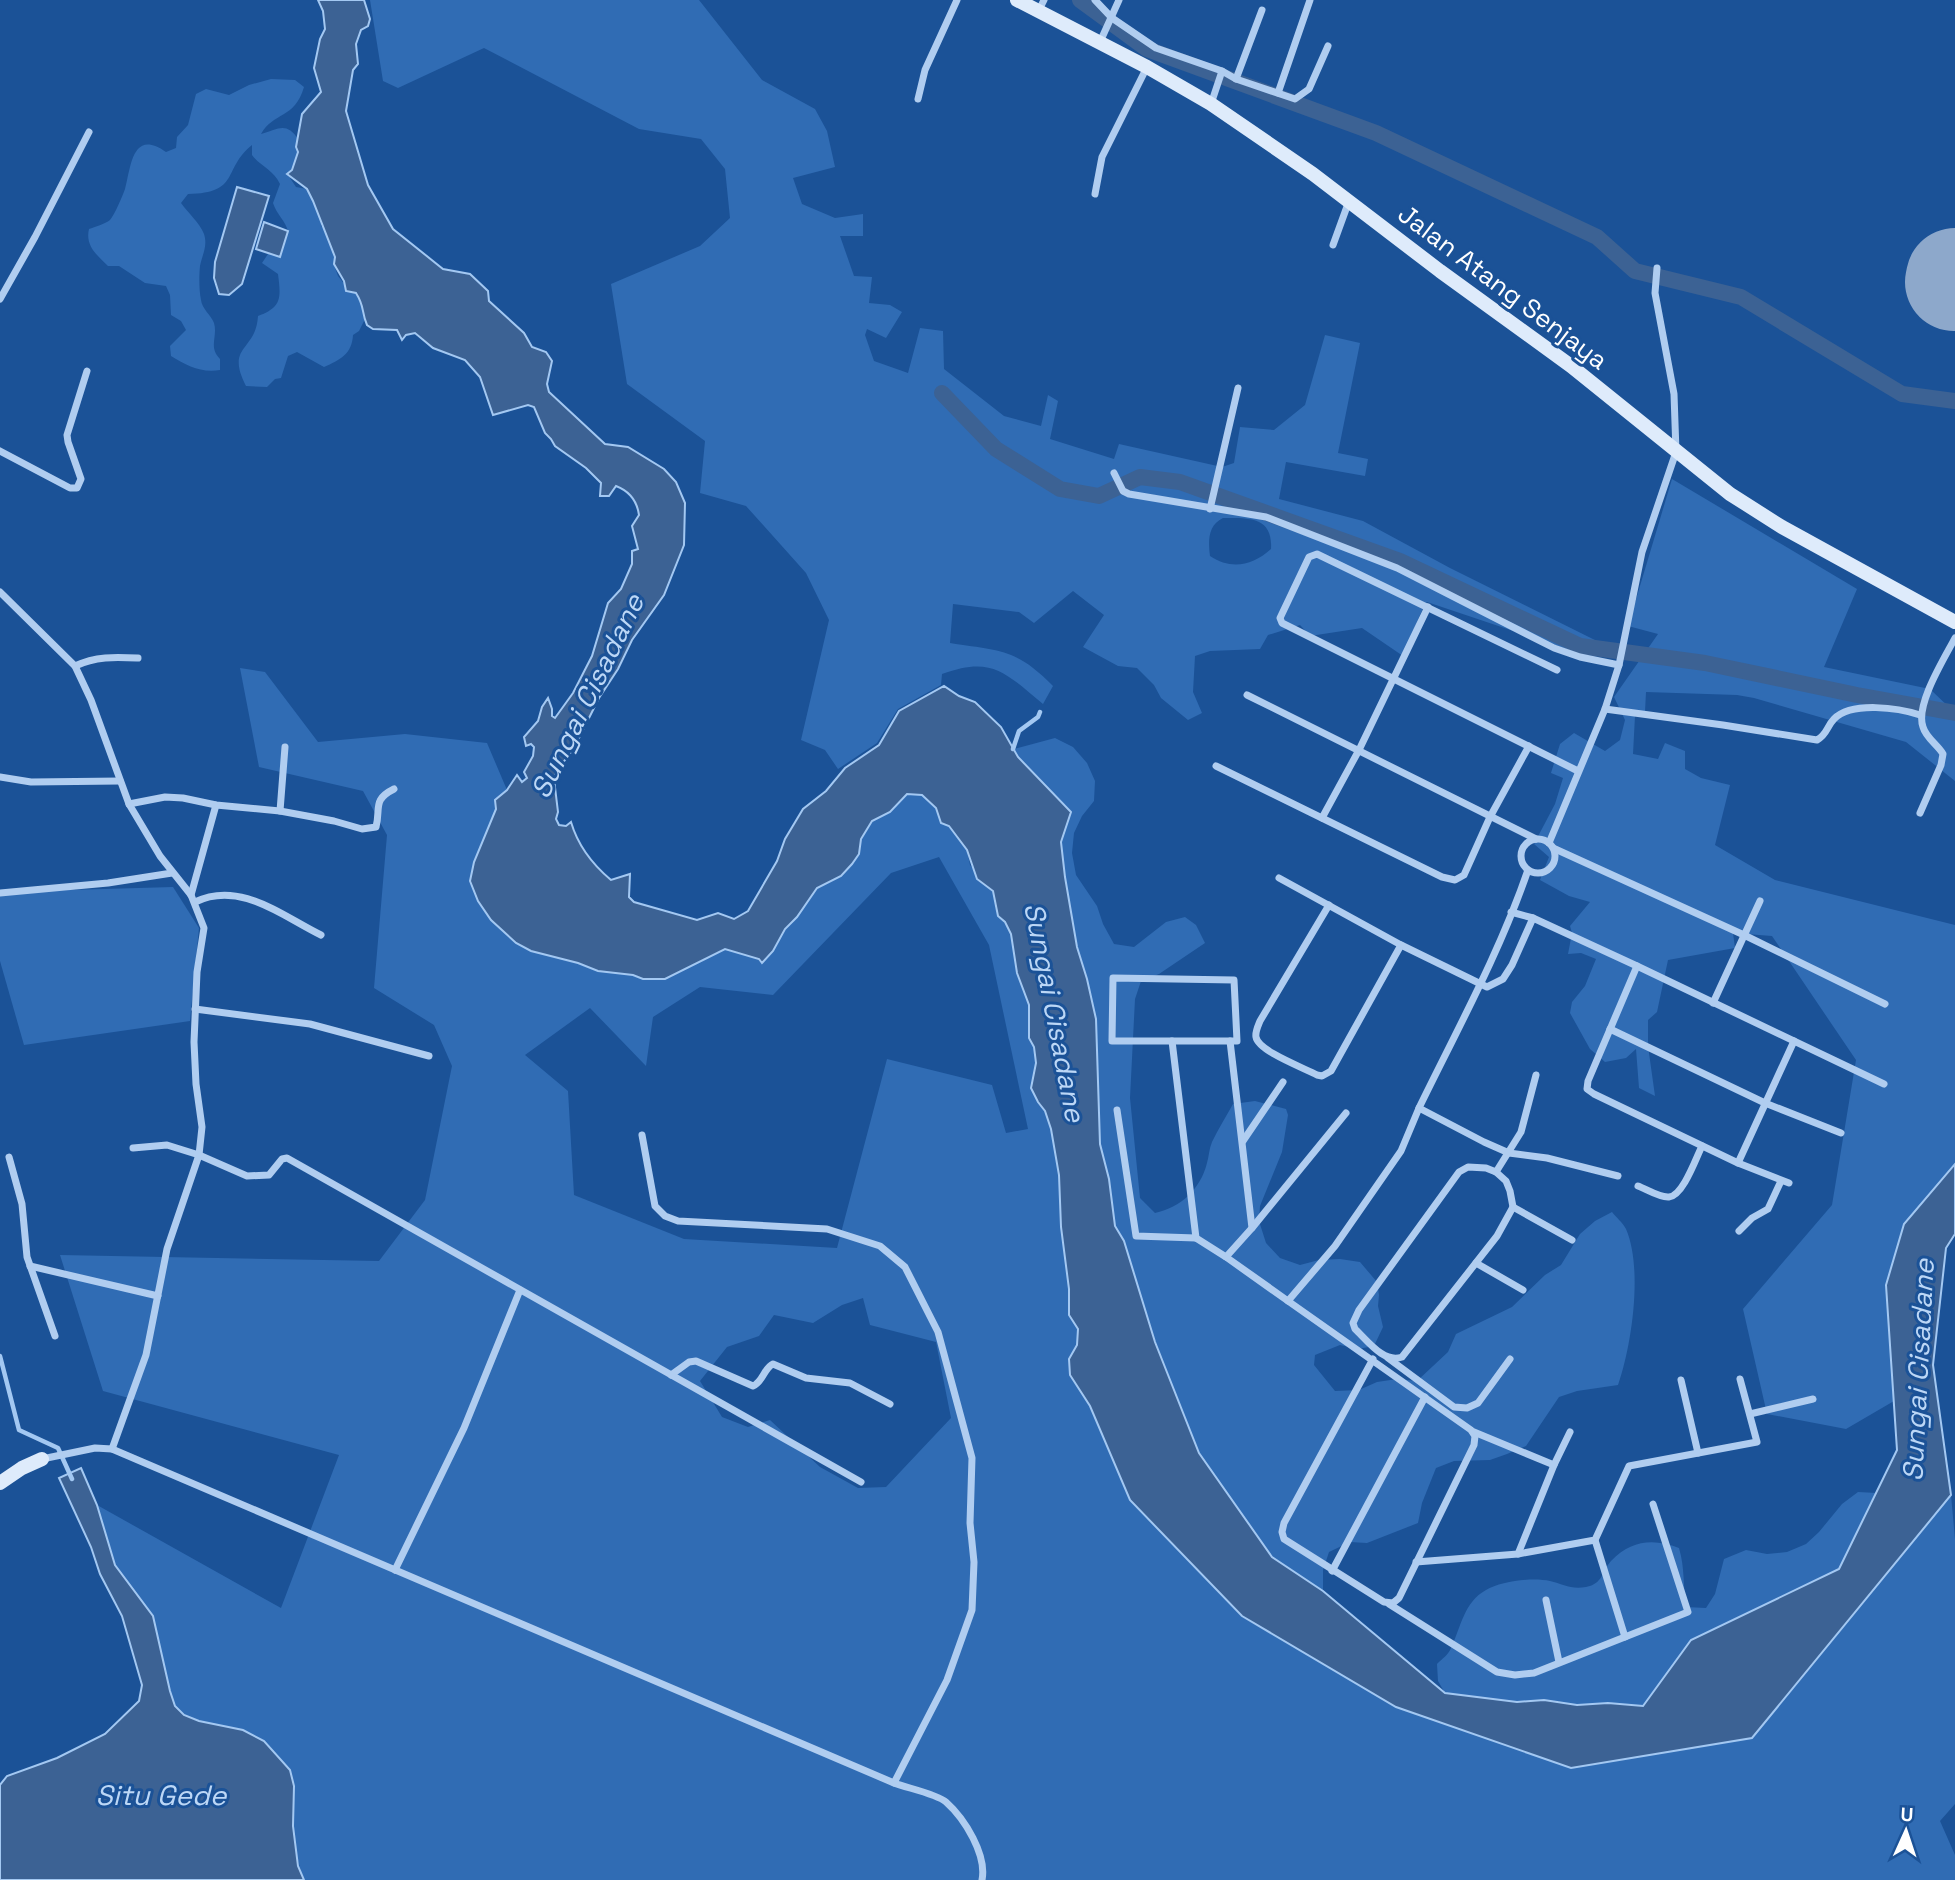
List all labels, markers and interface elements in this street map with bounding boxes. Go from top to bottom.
street label: Jalan Atang Senjaya [1391,197,1615,377]
water label: Sungai Cisadane [522,587,653,804]
water label: Sungai Cisadane [1016,899,1094,1126]
water label: Sungai Cisadane [1894,1256,1942,1482]
water label: Situ Gede [96,1777,228,1813]
north arrow [1871,1796,1941,1866]
text: U [1900,1802,1914,1827]

